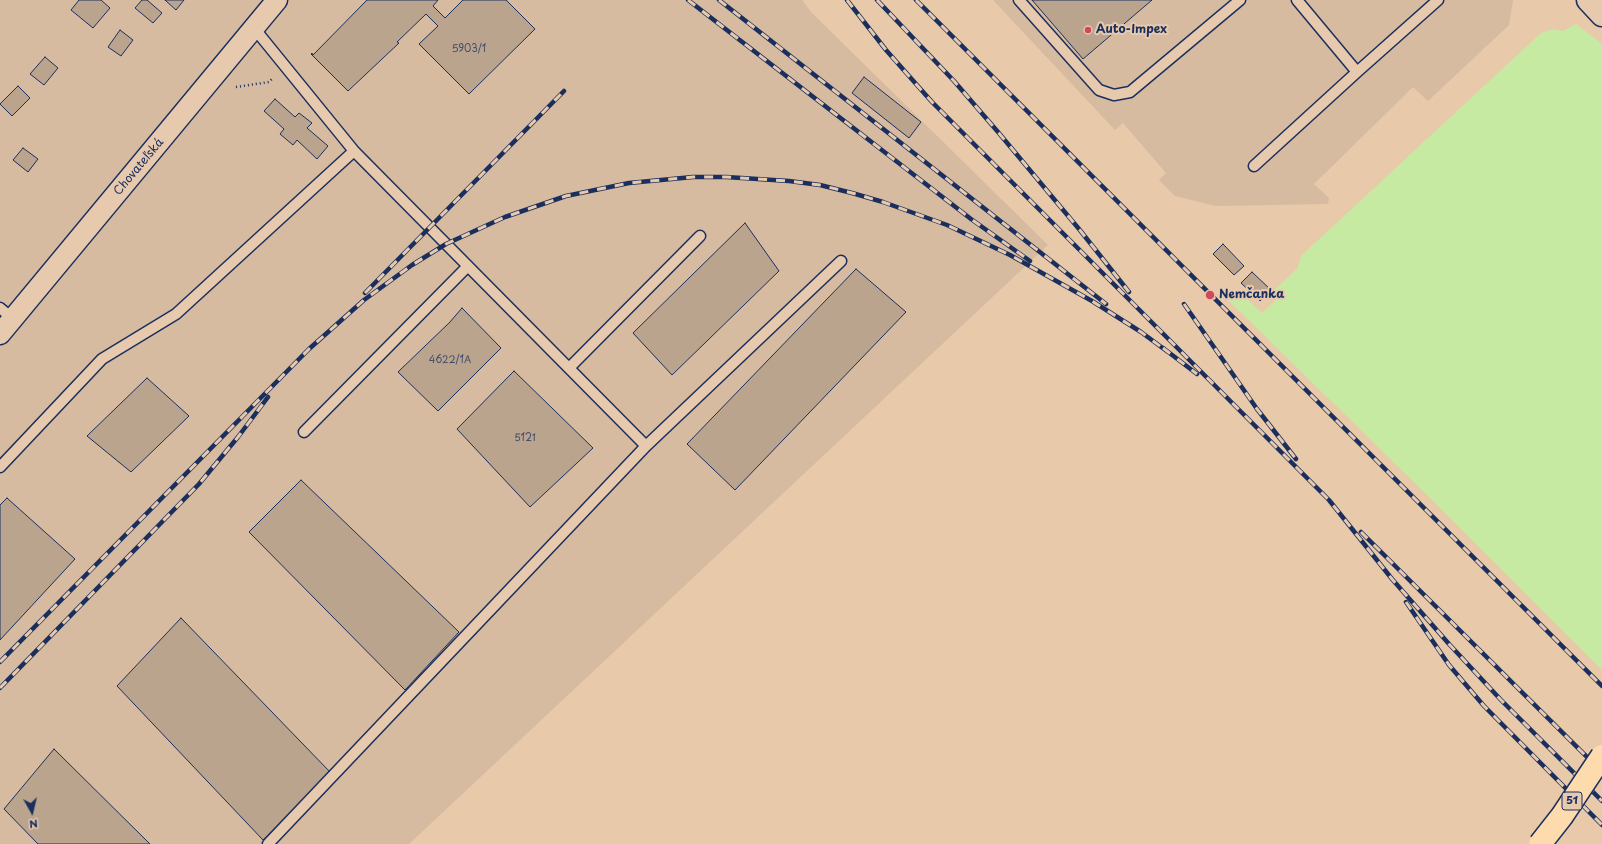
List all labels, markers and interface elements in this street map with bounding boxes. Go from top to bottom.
place label: Auto-Impex [1096,23,1167,37]
marker: Auto-Impex [1083,25,1093,35]
house number: 5903/1 [452,43,486,55]
street label: Chovateľská [111,136,167,198]
place label: Nemčanka [1219,288,1284,302]
marker: Nemčanka [1204,289,1216,301]
house number: 4622/1A [429,354,471,366]
house number: 5121 [514,432,536,444]
north arrow [12,792,52,832]
road number: 51 [1562,792,1582,810]
text: N [28,815,39,833]

